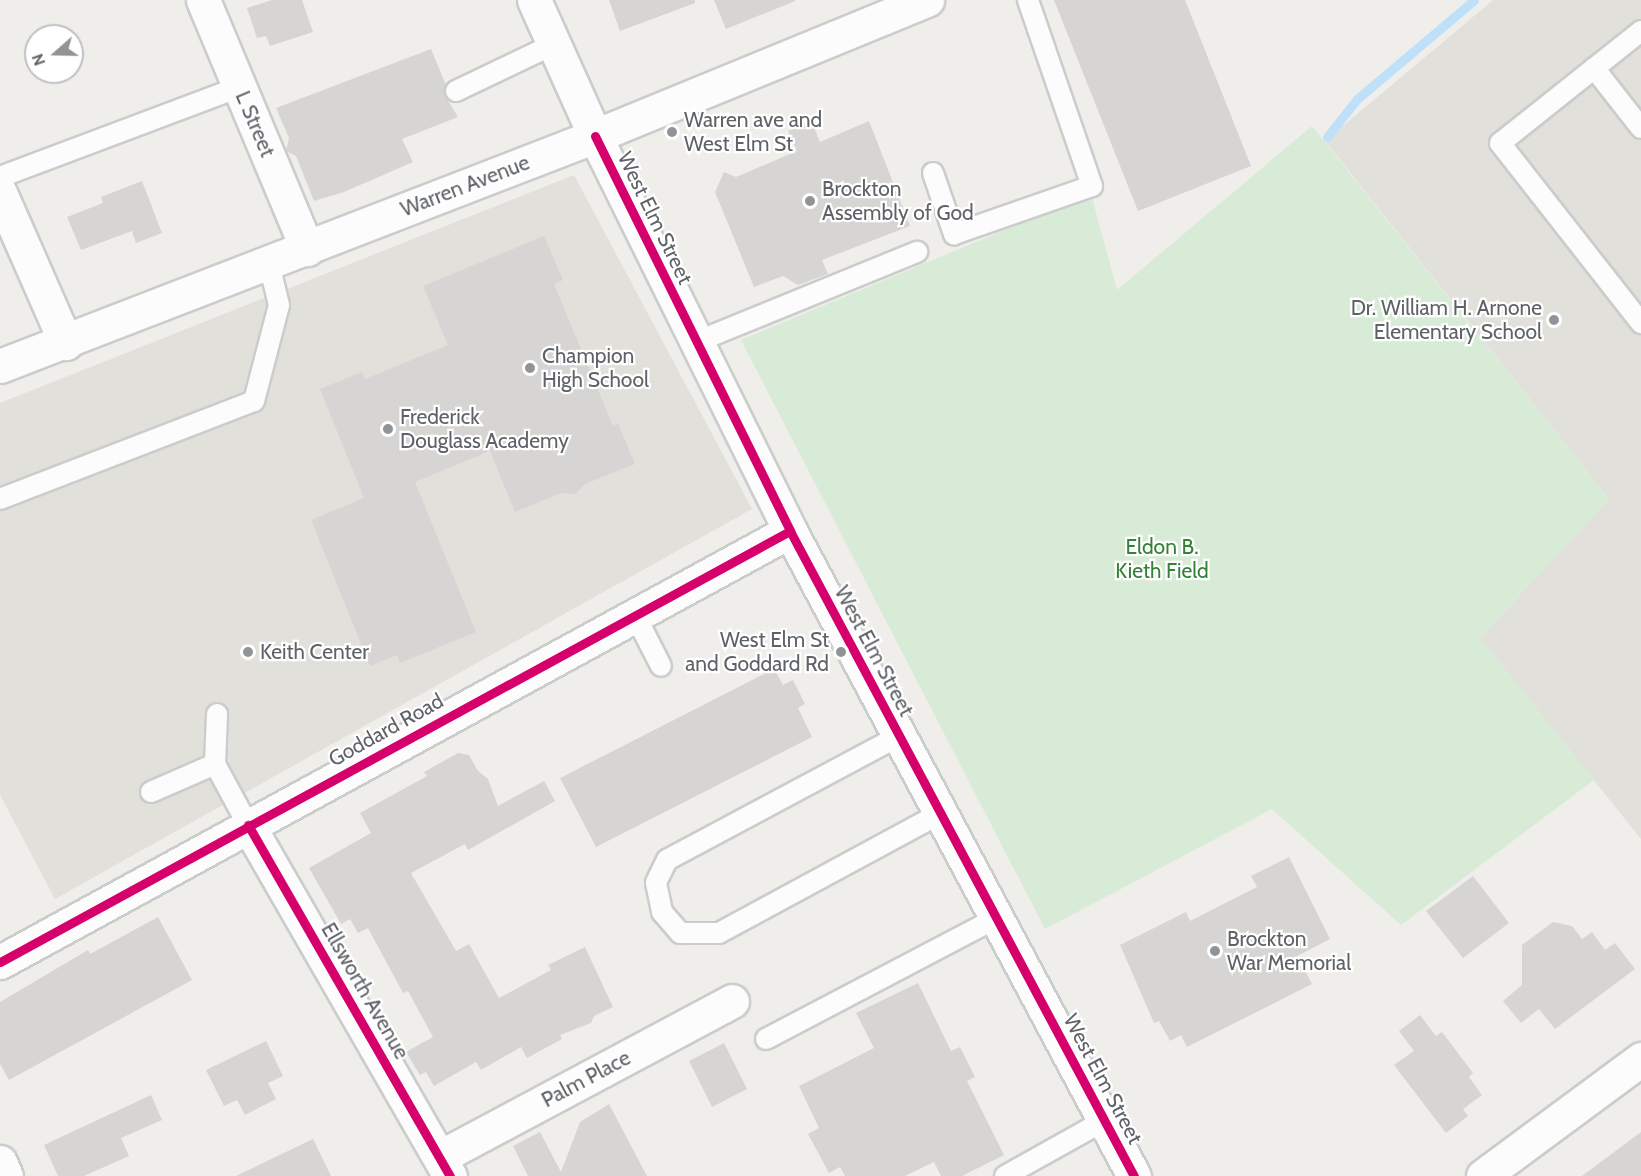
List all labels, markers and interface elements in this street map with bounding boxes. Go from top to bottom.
north arrow [24,24,84,84]
text: N [28,51,49,68]
street label: L Street [230,87,280,161]
place label: Warren ave and West Elm St [684,107,822,157]
marker: Warren ave and West Elm St [665,125,679,139]
street label: West Elm Street [612,148,698,288]
street label: Warren Avenue [397,150,533,222]
place label: Brockton Assembly of God [822,176,974,226]
marker: Brockton Assembly of God [803,194,817,208]
place label: Dr. William H. Arnone Elementary School [1351,295,1542,345]
marker: Dr. William H. Arnone Elementary School [1547,313,1561,327]
place label: Champion High School [542,343,649,393]
marker: Champion High School [523,361,537,375]
place label: Frederick Douglass Academy [400,404,569,454]
marker: Frederick Douglass Academy [381,422,395,436]
park label: Eldon B. Kieth Field [1115,534,1209,584]
street label: West Elm Street [829,582,919,720]
place label: West Elm St and Goddard Rd [685,627,829,677]
place label: Keith Center [260,639,369,665]
marker: Keith Center [241,645,255,659]
marker: West Elm St and Goddard Rd [834,645,848,659]
street label: Goddard Road [324,688,448,772]
street label: Ellsworth Avenue [316,918,414,1064]
place label: Brockton War Memorial [1227,926,1351,976]
marker: Brockton War Memorial [1208,944,1222,958]
street label: West Elm Street [1058,1010,1148,1148]
street label: Palm Place [537,1045,635,1113]

